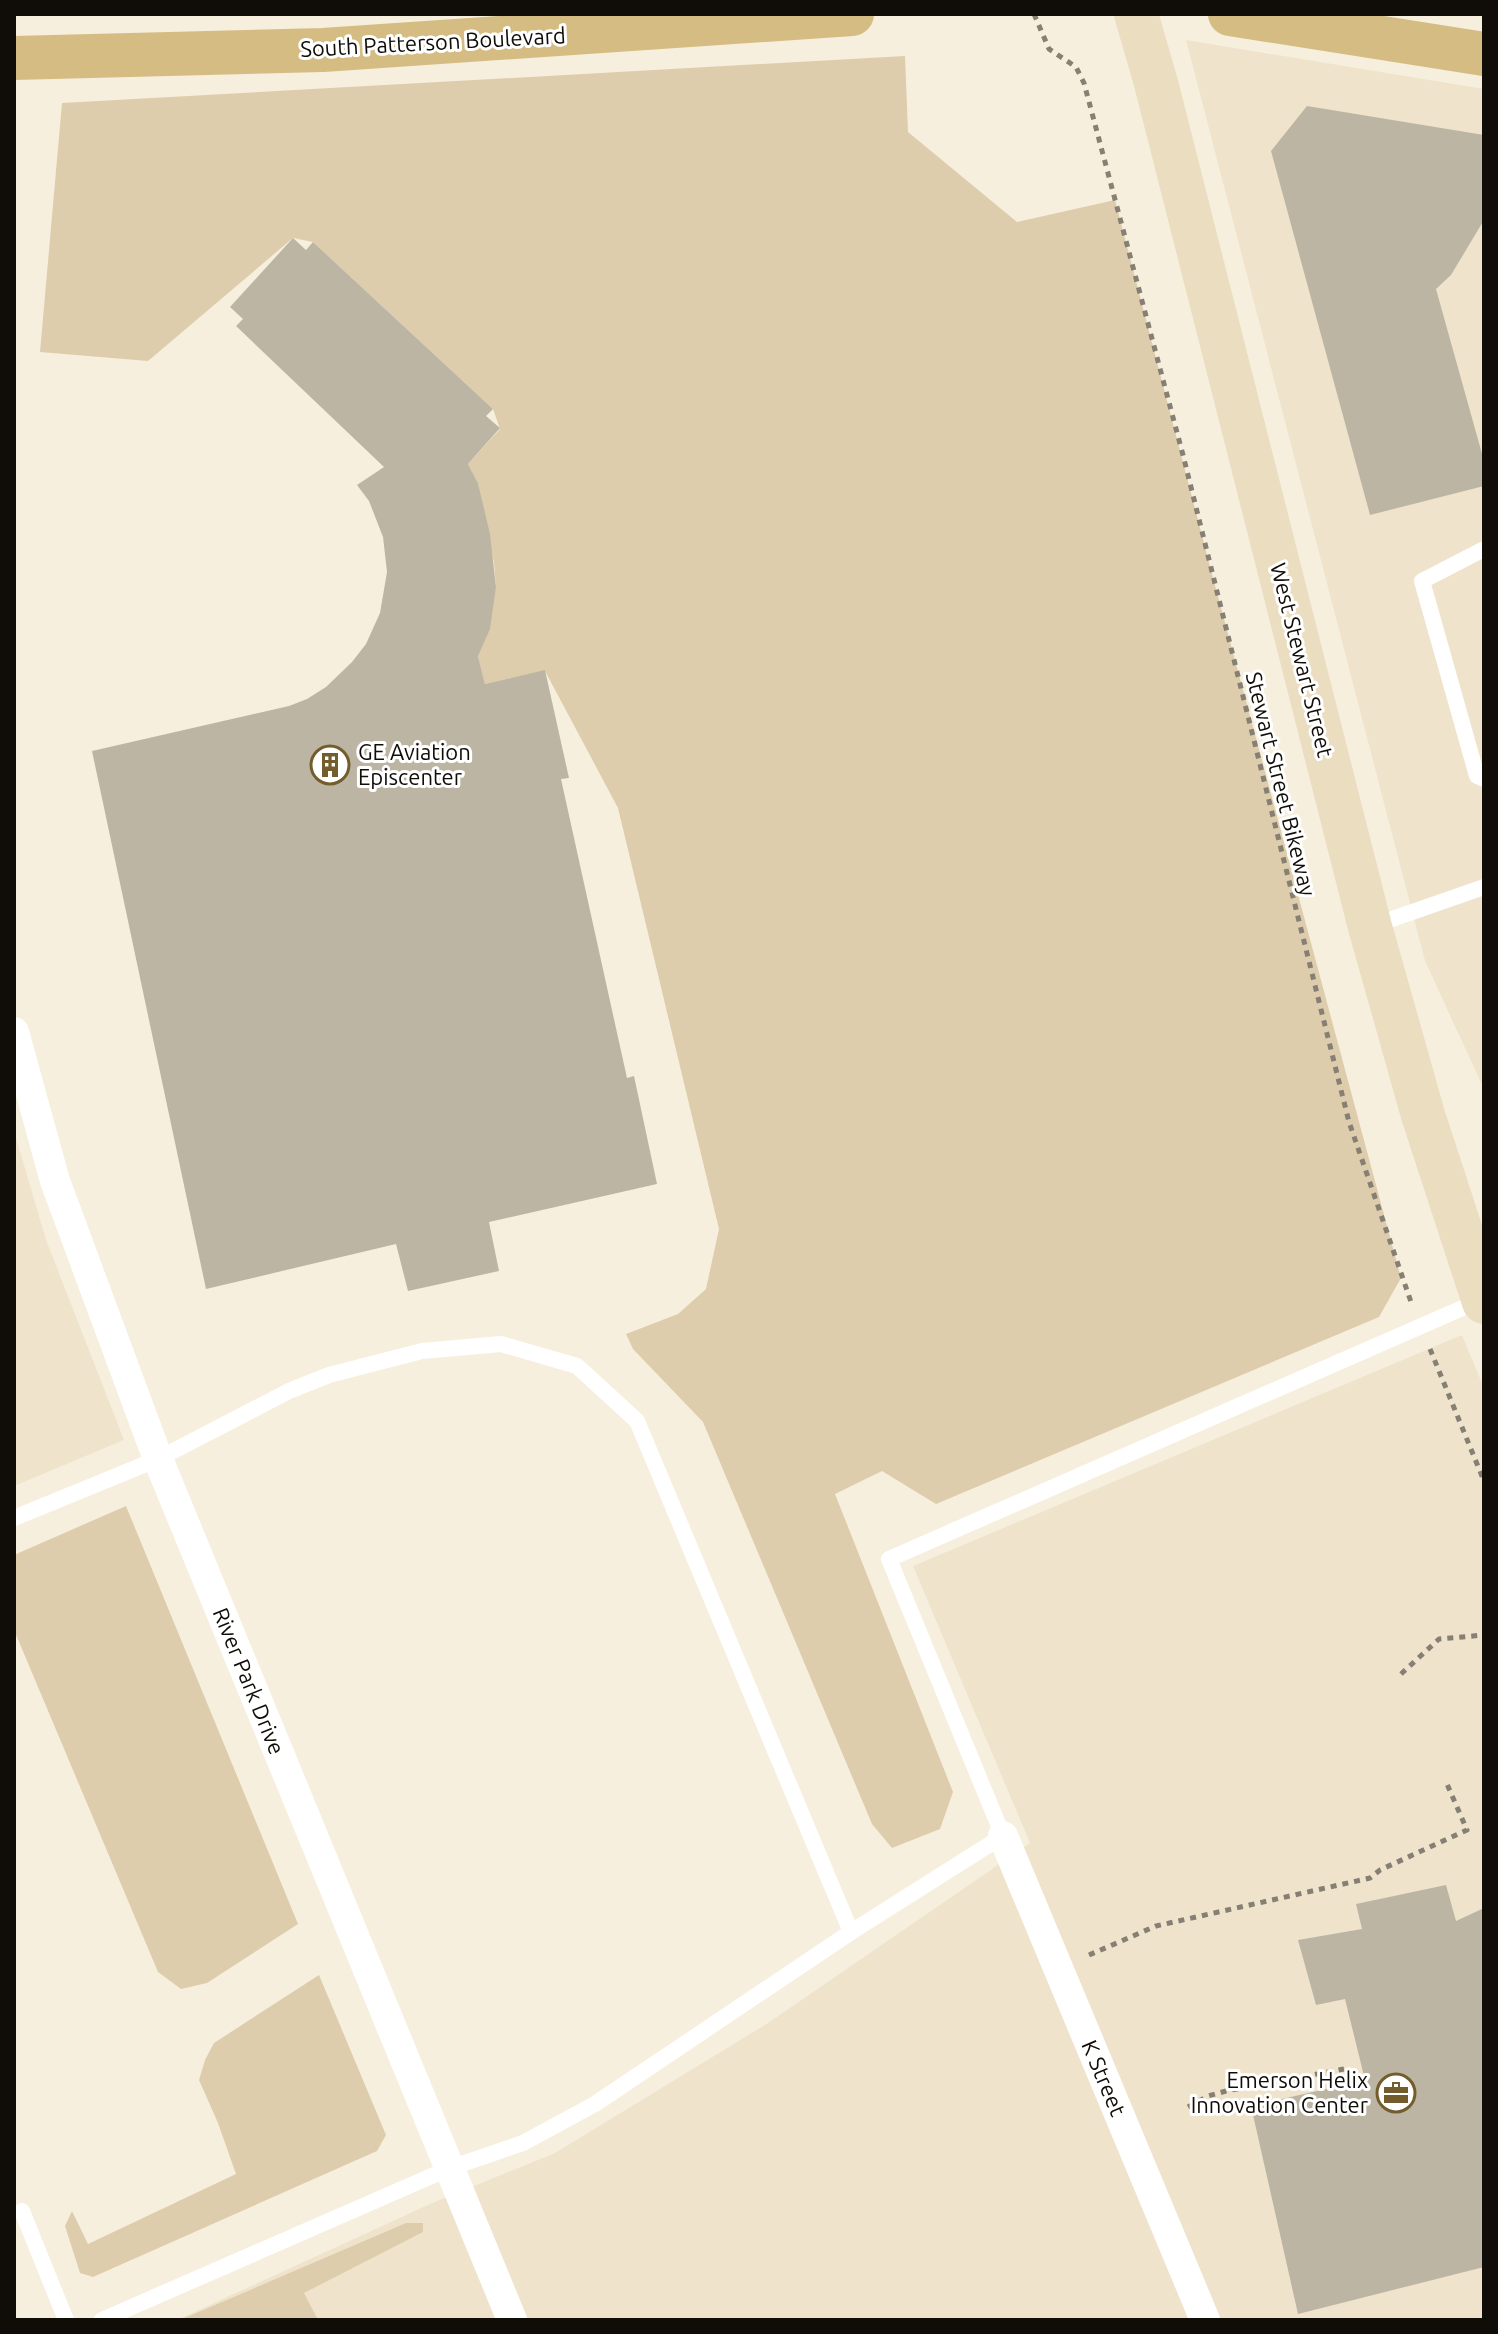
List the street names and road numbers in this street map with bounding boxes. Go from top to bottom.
street label: South Patterson Boulevard [300,22,566,61]
street label: West Stewart Street [1266,560,1339,760]
street label: Stewart Street Bikeway [1242,669,1322,899]
street label: River Park Drive [209,1604,290,1758]
street label: K Street [1077,2036,1132,2120]

